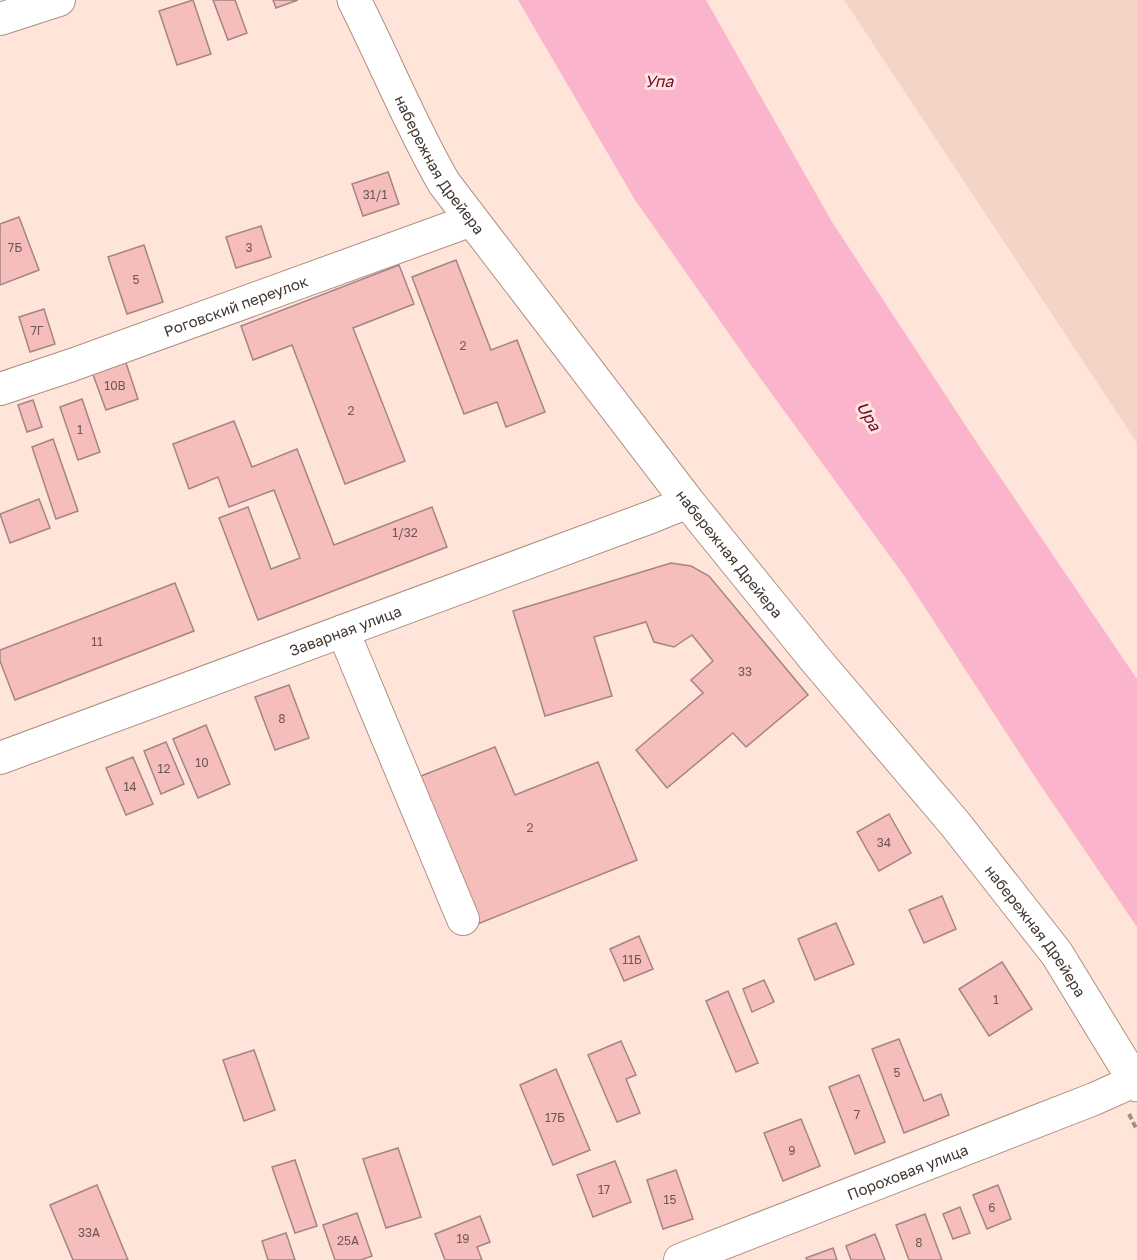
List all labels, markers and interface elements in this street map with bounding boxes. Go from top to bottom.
water label: Упа [645,71,674,91]
street label: набережная Дрейера [391,92,489,237]
house number: 31/1 [363,187,387,202]
house number: 7Б [8,240,22,255]
house number: 3 [245,240,253,255]
street label: Роговский переулок [161,271,310,340]
house number: 5 [133,272,140,287]
house number: 7Г [30,323,44,338]
house number: 2 [460,338,467,353]
house number: 10В [104,378,126,393]
water label: Upa [853,398,886,435]
house number: 2 [348,403,355,418]
house number: 1 [77,422,83,437]
street label: набережная Дрейера [673,486,787,621]
house number: 1/32 [392,525,418,540]
street label: Заварная улица [287,601,404,659]
house number: 11 [91,634,103,649]
house number: 33 [738,664,752,679]
house number: 8 [278,711,286,726]
house number: 10 [195,755,209,770]
house number: 12 [158,761,170,776]
house number: 14 [123,779,137,794]
house number: 2 [527,820,534,835]
house number: 34 [877,835,891,850]
street label: набережная Дрейера [982,861,1090,1000]
house number: 11Б [622,952,642,967]
house number: 1 [993,992,999,1007]
house number: 5 [894,1065,901,1080]
house number: 7 [854,1107,860,1122]
house number: 17Б [545,1110,565,1125]
street label: Пороховая улица [844,1140,971,1203]
house number: 9 [788,1143,796,1158]
house number: 17 [598,1182,610,1197]
house number: 15 [664,1192,676,1207]
house number: 6 [988,1200,996,1215]
house number: 33А [78,1225,100,1240]
house number: 19 [456,1231,470,1246]
house number: 25А [337,1233,359,1248]
house number: 8 [915,1235,923,1250]

